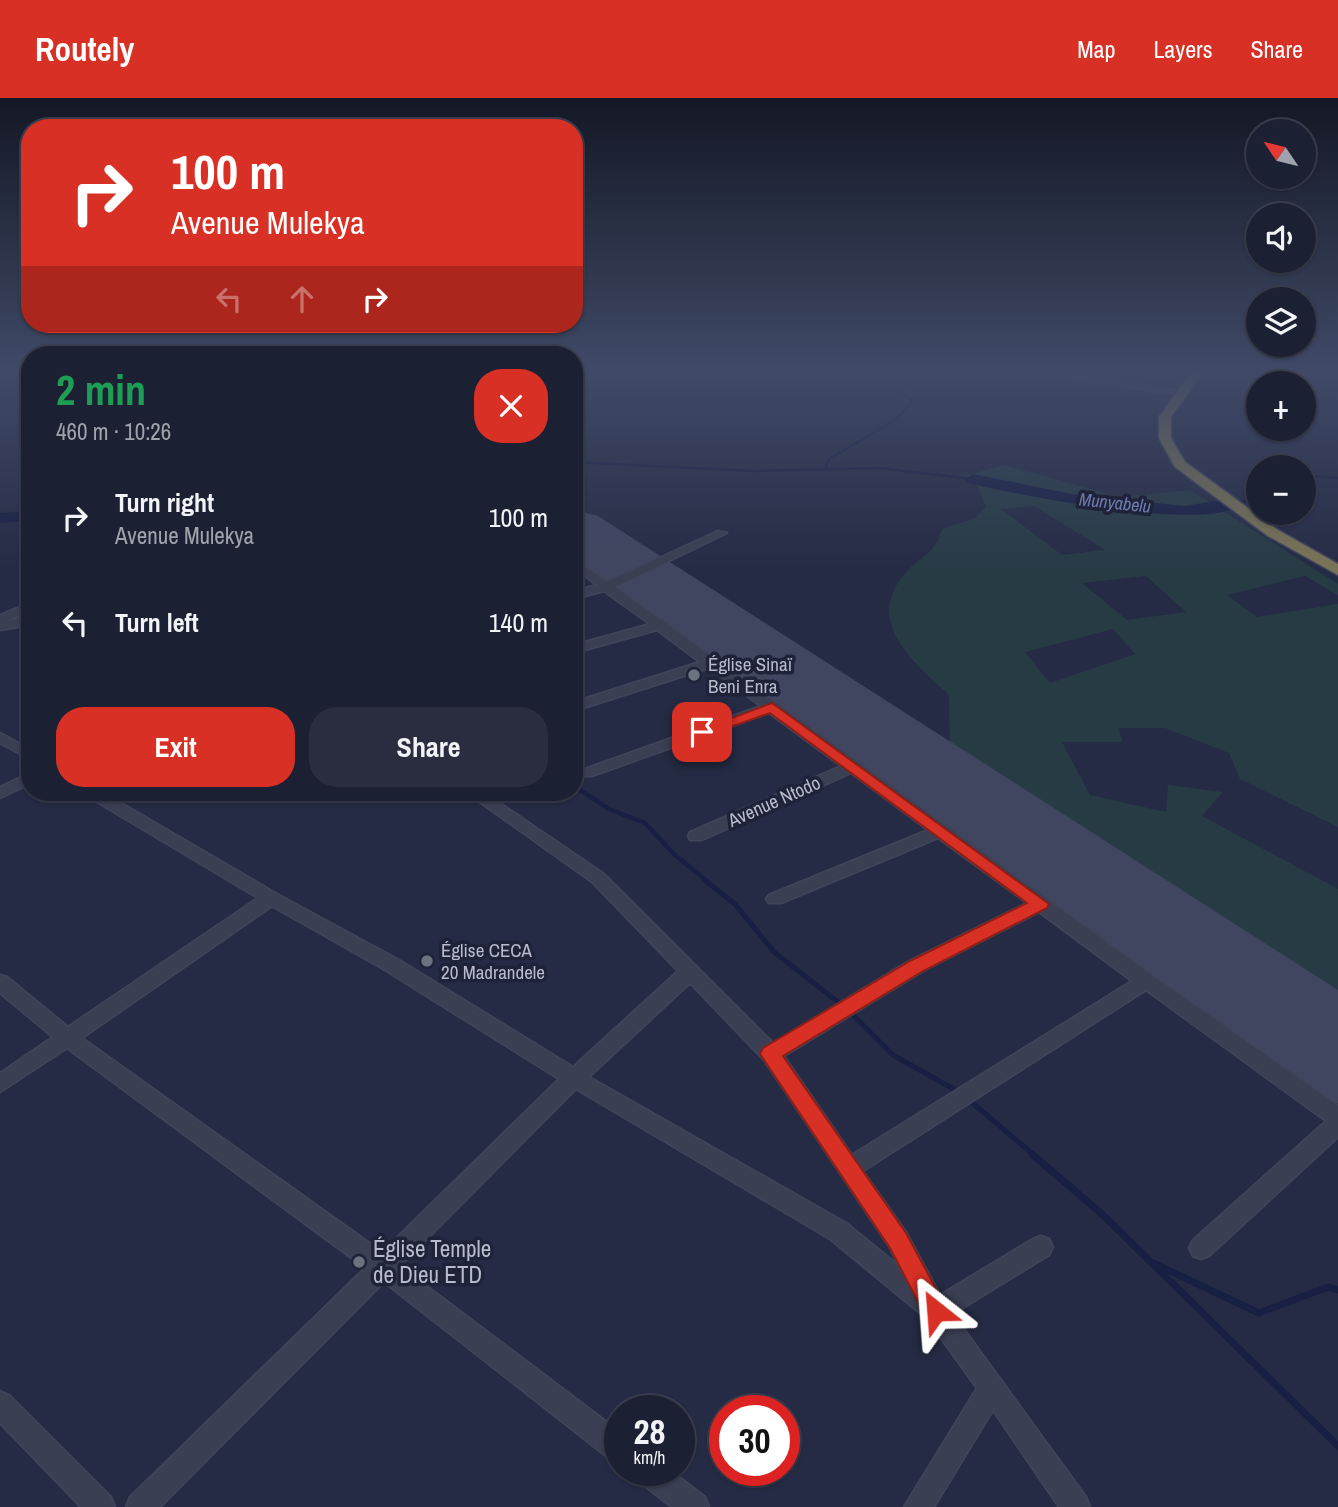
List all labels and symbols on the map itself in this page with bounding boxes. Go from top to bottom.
north arrow [1246,119,1316,189]
water label: Munyabelu [1078,486,1152,519]
place label: Église Sinaï Beni Enra [708,651,793,699]
marker: Église Sinaï Beni Enra [686,667,702,683]
pin [672,702,732,762]
street label: Avenue Ntodo [723,769,824,833]
place label: Église CECA 20 Madrandele [441,937,545,985]
marker: Église CECA 20 Madrandele [419,953,435,969]
place label: Église Temple de Dieu ETD [373,1233,491,1290]
marker: Église Temple de Dieu ETD [351,1254,367,1270]
position arrow [899,1274,973,1348]
speed limit sign: 30 [709,1395,800,1486]

